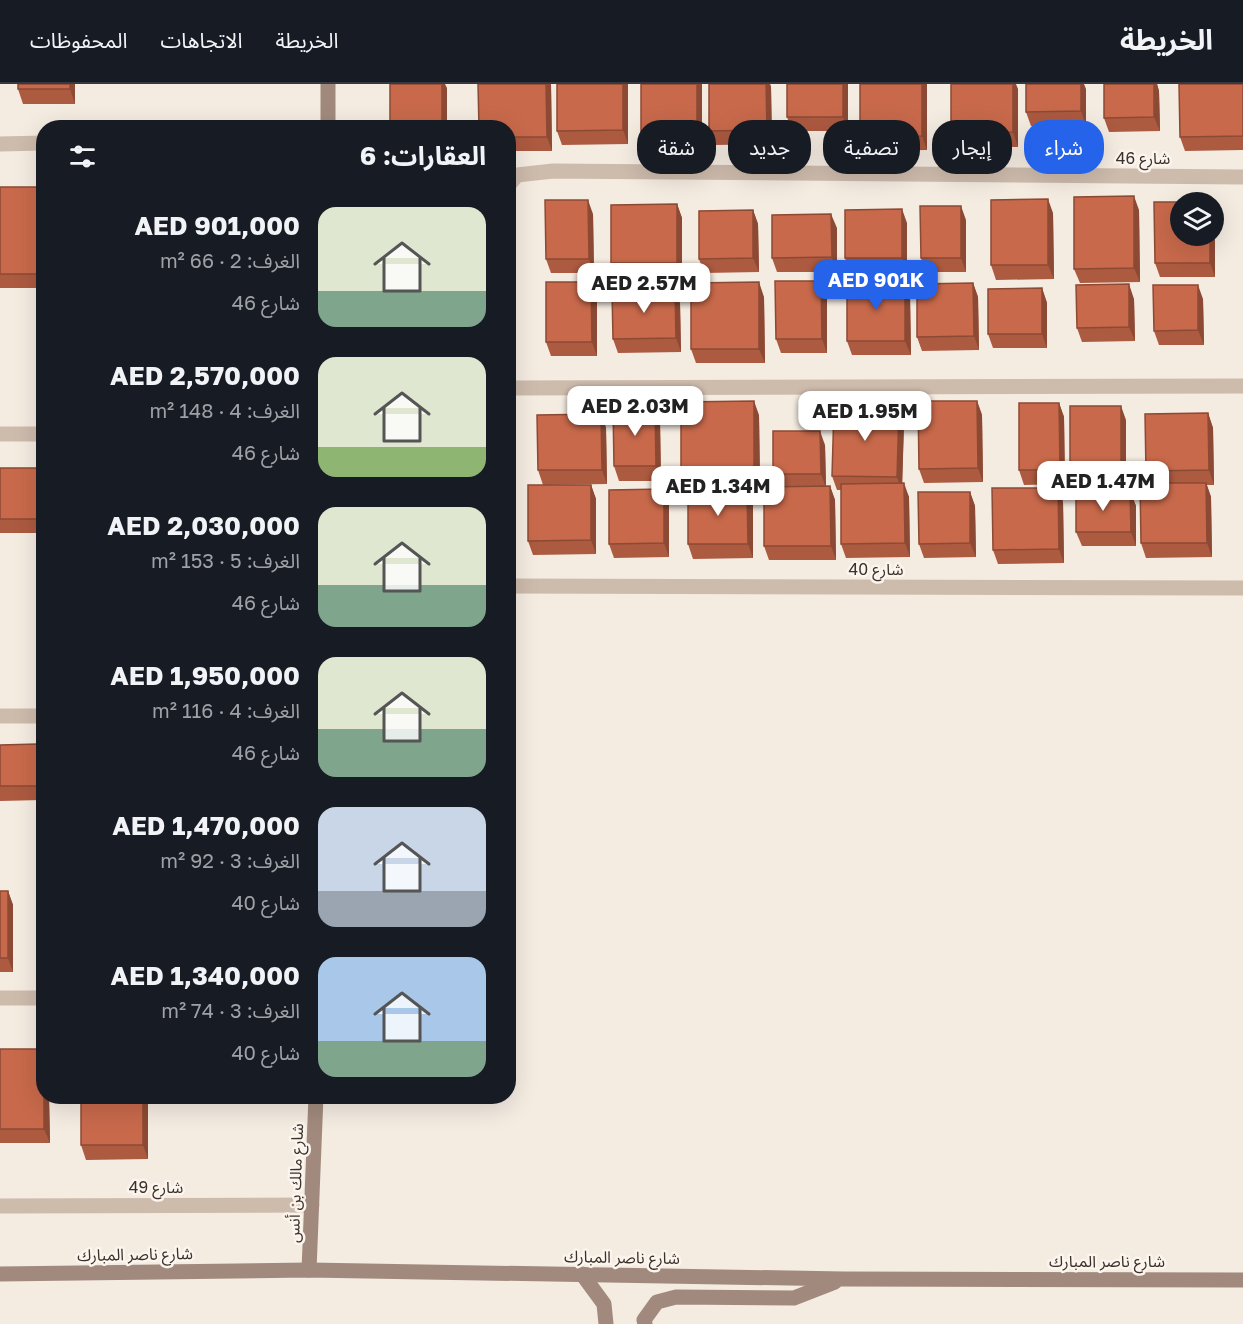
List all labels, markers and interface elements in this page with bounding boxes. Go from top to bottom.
text: الخريطة [1120,23,1213,56]
text: المحفوظات [30,27,127,53]
text: الاتجاهات [160,27,242,53]
text: الخريطة [275,27,338,53]
chip: شقة [637,120,716,174]
chip: جديد [728,120,811,174]
chip: تصفية [823,120,920,174]
chip: إيجار [932,120,1012,174]
chip: شراء [1024,120,1104,174]
icon: filters [66,140,99,173]
text: العقارات: 6 [360,140,486,171]
street label: شارع 46 [1116,148,1170,171]
map controls [1170,192,1224,246]
button: layers [1170,192,1224,246]
text: AED 901,000 [134,210,300,241]
icon: home [366,231,438,303]
text: الغرف: 2 · 66 m² [160,248,300,272]
pin: AED 901K [814,260,938,311]
pin: AED 2.57M [575,263,713,314]
text: AED 901K [828,267,924,291]
text: AED 2.57M [591,270,697,294]
text: شارع 46 [232,290,300,314]
text: AED 2,570,000 [110,360,300,391]
icon: home [366,381,438,453]
pin: AED 2.03M [566,386,704,437]
pin: AED 1.95M [796,391,934,442]
text: AED 2.03M [581,393,689,417]
text: الغرف: 4 · 148 m² [149,398,300,422]
text: AED 1.95M [812,398,918,422]
text: شارع 46 [232,440,300,464]
pin: AED 1.47M [1034,461,1172,512]
pin: AED 1.34M [649,466,787,517]
text: AED 1.47M [1051,468,1155,492]
text: AED 1.34M [665,473,771,497]
text: AED 2,030,000 [107,510,300,541]
icon: home [366,531,438,603]
text: الغرف: 5 · 153 m² [151,548,300,572]
street label: شارع 40 [849,559,903,582]
text: شارع 46 [232,590,300,614]
text: AED 1,950,000 [110,660,300,691]
icon: home [366,681,438,753]
text: الغرف: 4 · 116 m² [152,698,300,722]
text: شارع 46 [232,740,300,764]
text: AED 1,470,000 [112,810,300,841]
icon: home [366,831,438,903]
text: الغرف: 3 · 92 m² [160,848,300,872]
text: شارع 40 [231,890,300,914]
text: AED 1,340,000 [110,960,300,991]
icon: home [366,981,438,1053]
text: الغرف: 3 · 74 m² [161,998,300,1022]
text: شارع 40 [231,1040,300,1064]
street label: شارع مالك بن أنس [283,1123,310,1243]
street label: شارع 49 [129,1177,183,1200]
street label: شارع ناصر المبارك [77,1243,193,1268]
street label: شارع ناصر المبارك [564,1246,680,1271]
street label: شارع ناصر المبارك [1049,1251,1165,1274]

